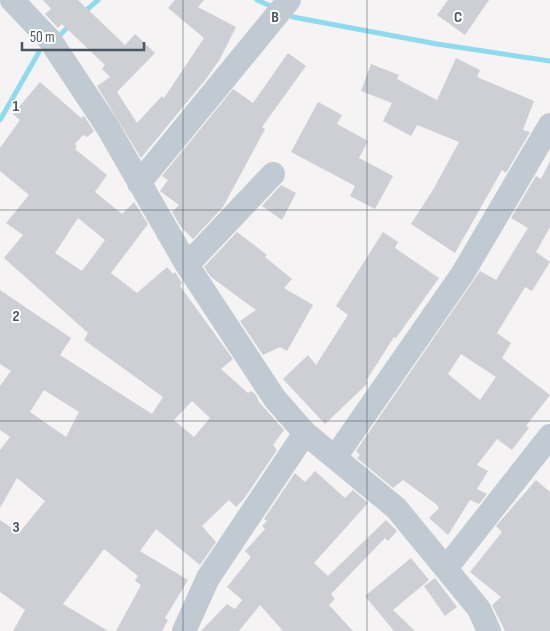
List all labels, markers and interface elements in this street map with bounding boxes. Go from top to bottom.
text: B [271,8,279,27]
text: C [454,8,462,27]
scale bar [22,20,145,52]
text: 50 m [30,28,55,47]
text: 1 [13,97,20,116]
text: 2 [12,307,20,326]
text: 3 [12,518,20,537]

